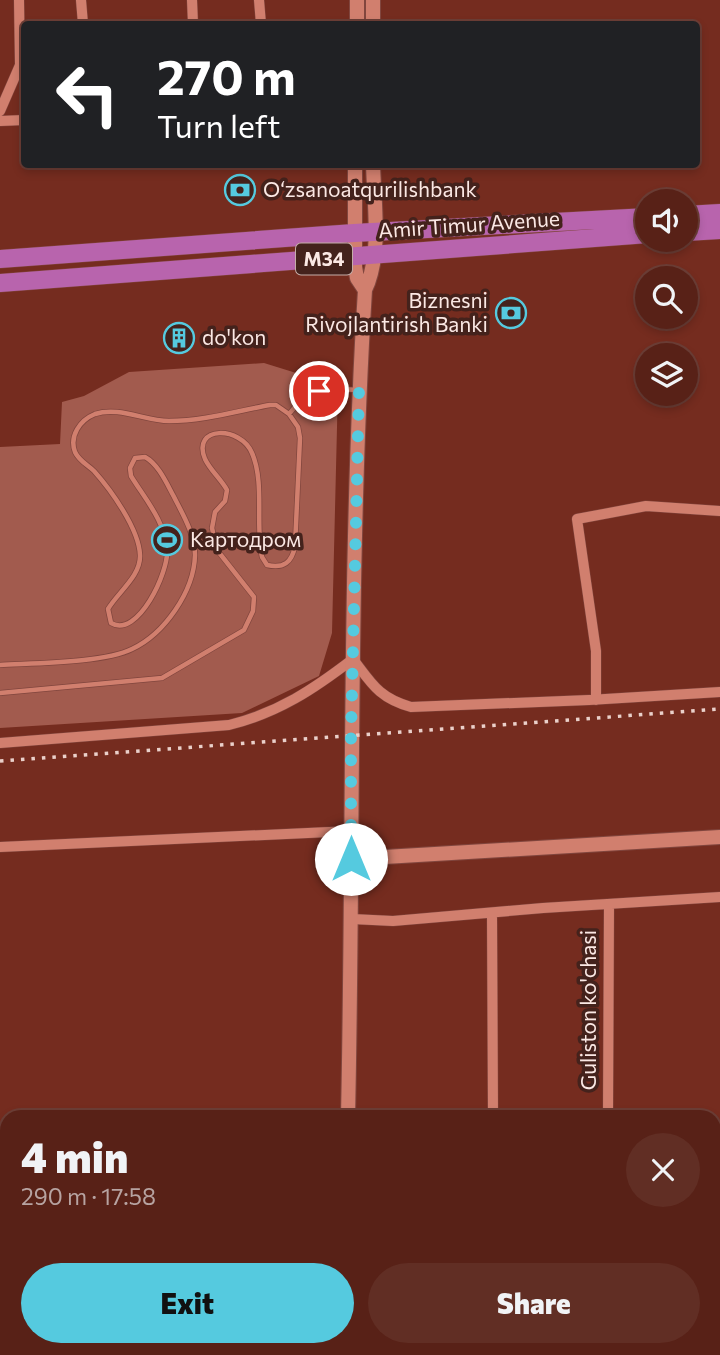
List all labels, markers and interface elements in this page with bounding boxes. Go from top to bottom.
text: 270 m [157,45,296,105]
icon: left [42,49,133,140]
text: Turn left [157,105,281,145]
bank icon: Oʻzsanoatqurilishbank [223,173,257,207]
place label: Oʻzsanoatqurilishbank [263,176,477,201]
map controls [635,189,698,406]
button: sound [635,189,698,252]
street label: Amir Timur Avenue [377,205,561,242]
road number: M34 [296,244,352,274]
button: search [635,266,698,329]
place label: Biznesni Rivojlantirish Banki [305,287,488,336]
bank icon: Biznesni Rivojlantirish Banki [494,296,528,330]
building icon: do'kon [162,321,196,355]
place label: do'kon [202,324,266,349]
button: layers [635,343,698,406]
pin [289,361,349,421]
icon: arrive [300,372,338,410]
sports icon: Картодром [150,523,184,557]
place label: Картодром [190,526,301,551]
position arrow [314,822,388,896]
street label: Guliston ko'chasi [575,930,600,1090]
text: 4 min [21,1130,128,1182]
button: close [626,1133,700,1207]
text: 290 m · 17:58 [21,1182,156,1210]
button: Exit [21,1263,354,1343]
button: Share [368,1263,700,1343]

